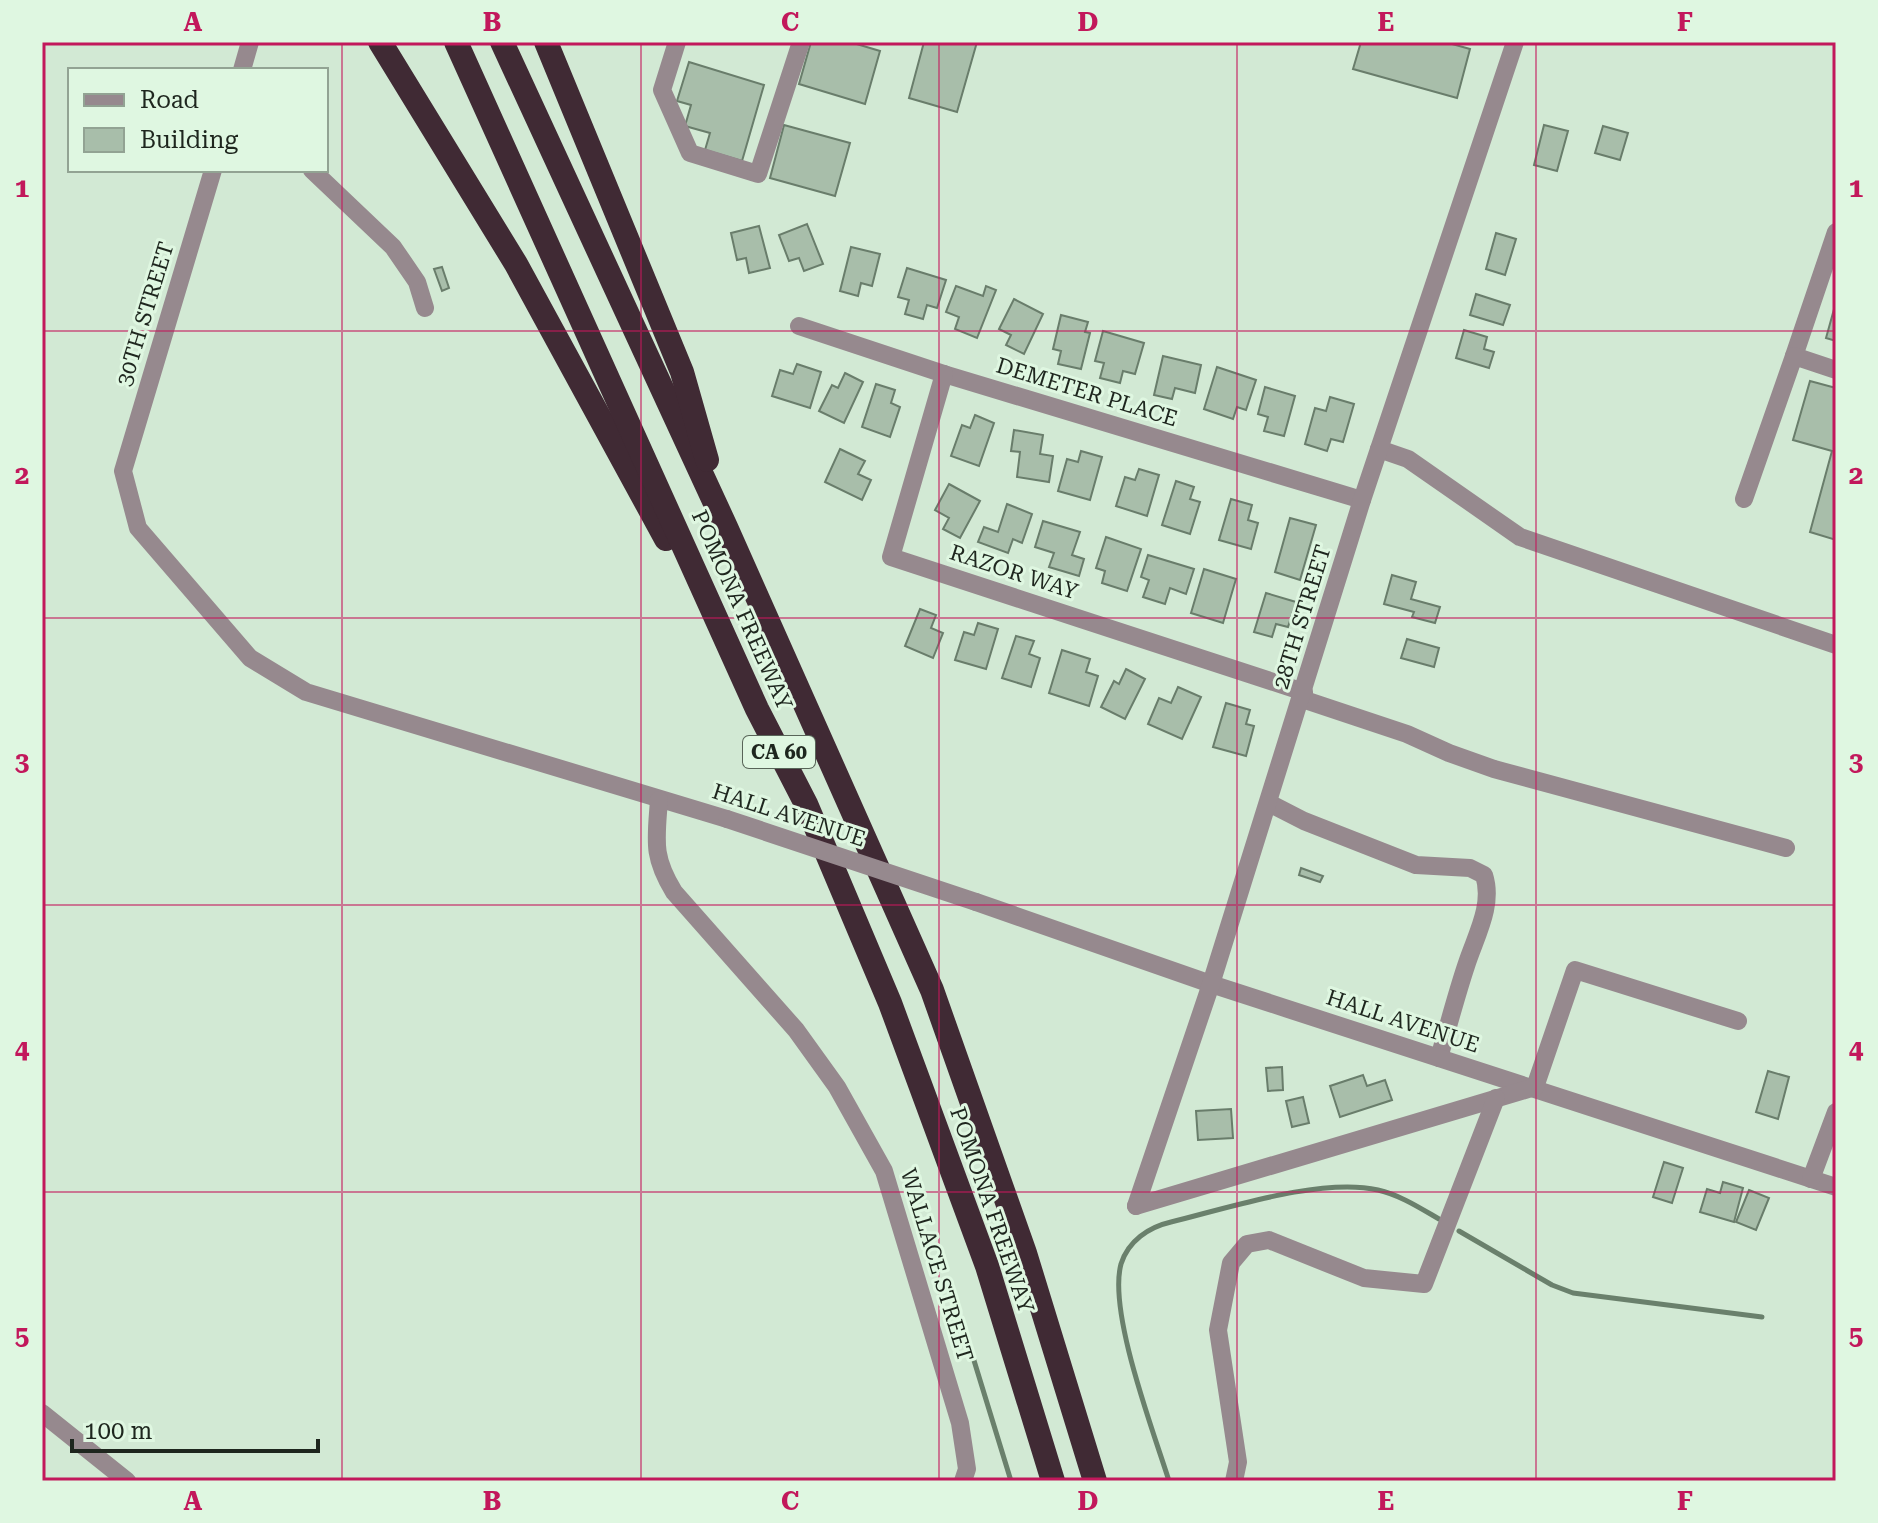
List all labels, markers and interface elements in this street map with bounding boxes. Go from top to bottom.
text: A [184,7,203,37]
text: B [483,7,501,37]
text: C [781,7,799,37]
text: D [1078,7,1098,37]
text: E [1378,7,1394,37]
text: F [1677,7,1693,37]
legend [68,68,328,172]
text: Road [140,86,199,114]
text: Building [140,126,238,154]
text: 1 [15,173,29,203]
text: 1 [1849,173,1863,203]
street label: 30TH STREET [111,239,179,389]
street label: DEMETER PLACE [993,353,1181,431]
text: 2 [15,460,29,490]
text: 2 [1849,460,1863,490]
street label: POMONA FREEWAY [687,506,797,714]
street label: RAZOR WAY [947,539,1081,605]
street label: 28TH STREET [1268,542,1336,692]
road number: CA 60 [743,736,815,768]
text: 3 [15,747,29,777]
text: 3 [1849,747,1863,777]
street label: HALL AVENUE [709,778,869,852]
street label: HALL AVENUE [1323,984,1483,1058]
text: 4 [15,1034,30,1064]
text: 4 [1849,1034,1864,1064]
street label: POMONA FREEWAY [945,1104,1039,1316]
street label: WALLACE STREET [896,1165,978,1365]
text: 5 [15,1321,29,1351]
text: 5 [1849,1321,1863,1351]
scale bar [72,1403,318,1453]
text: 100 m [84,1417,152,1445]
text: A [184,1486,203,1516]
text: B [483,1486,501,1516]
text: C [781,1486,799,1516]
text: D [1078,1486,1098,1516]
text: E [1378,1486,1394,1516]
text: F [1677,1486,1693,1516]

